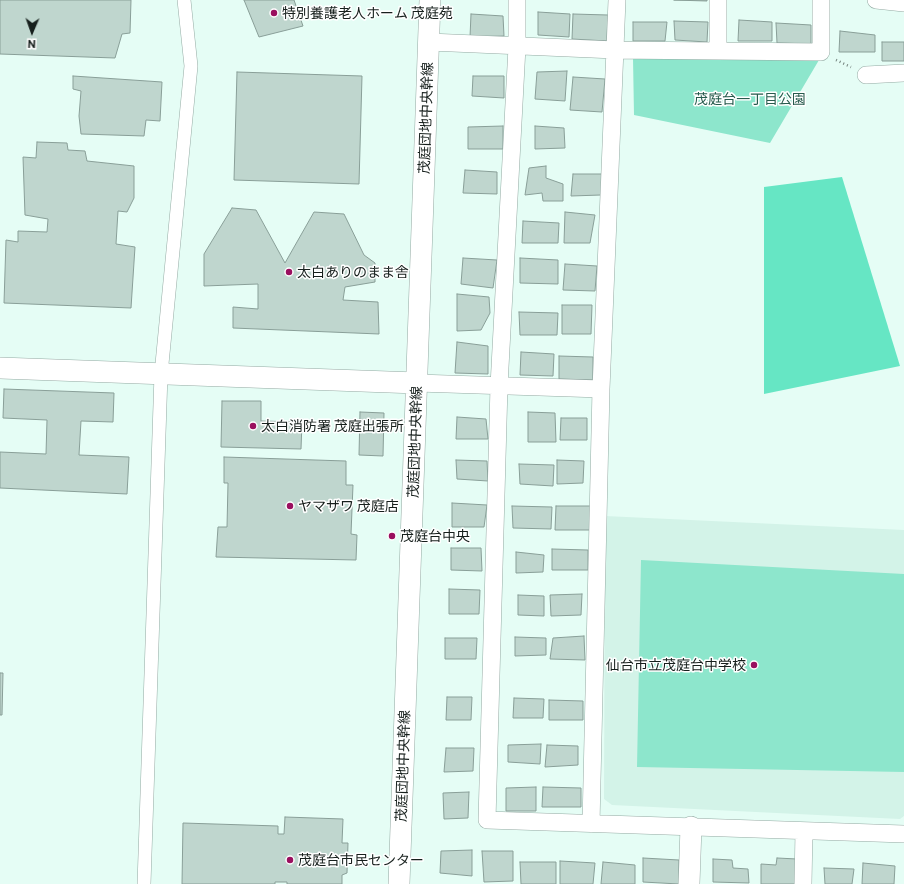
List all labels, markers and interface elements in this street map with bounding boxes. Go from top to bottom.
place label: 特別養護老人ホーム 茂庭苑 [282,5,453,21]
marker: 特別養護老人ホーム 茂庭苑 [269,8,279,18]
north arrow [12,12,52,52]
text: N [27,38,36,51]
street label: 茂庭団地中央幹線 [416,62,436,174]
park label: 茂庭台一丁目公園 [694,91,806,107]
place label: 太白ありのまま舎 [297,264,409,280]
marker: 太白ありのまま舎 [284,267,294,277]
street label: 茂庭団地中央幹線 [405,386,425,498]
place label: 太白消防署 茂庭出張所 [261,418,404,434]
marker: 太白消防署 茂庭出張所 [248,421,258,431]
place label: ヤマザワ 茂庭店 [298,498,399,514]
marker: ヤマザワ 茂庭店 [285,501,295,511]
place label: 茂庭台中央 [400,528,470,544]
marker: 茂庭台中央 [387,531,397,541]
place label: 仙台市立茂庭台中学校 [606,657,746,673]
marker: 仙台市立茂庭台中学校 [749,660,759,670]
street label: 茂庭団地中央幹線 [393,710,413,822]
place label: 茂庭台市民センター [298,852,424,868]
marker: 茂庭台市民センター [285,855,295,865]

